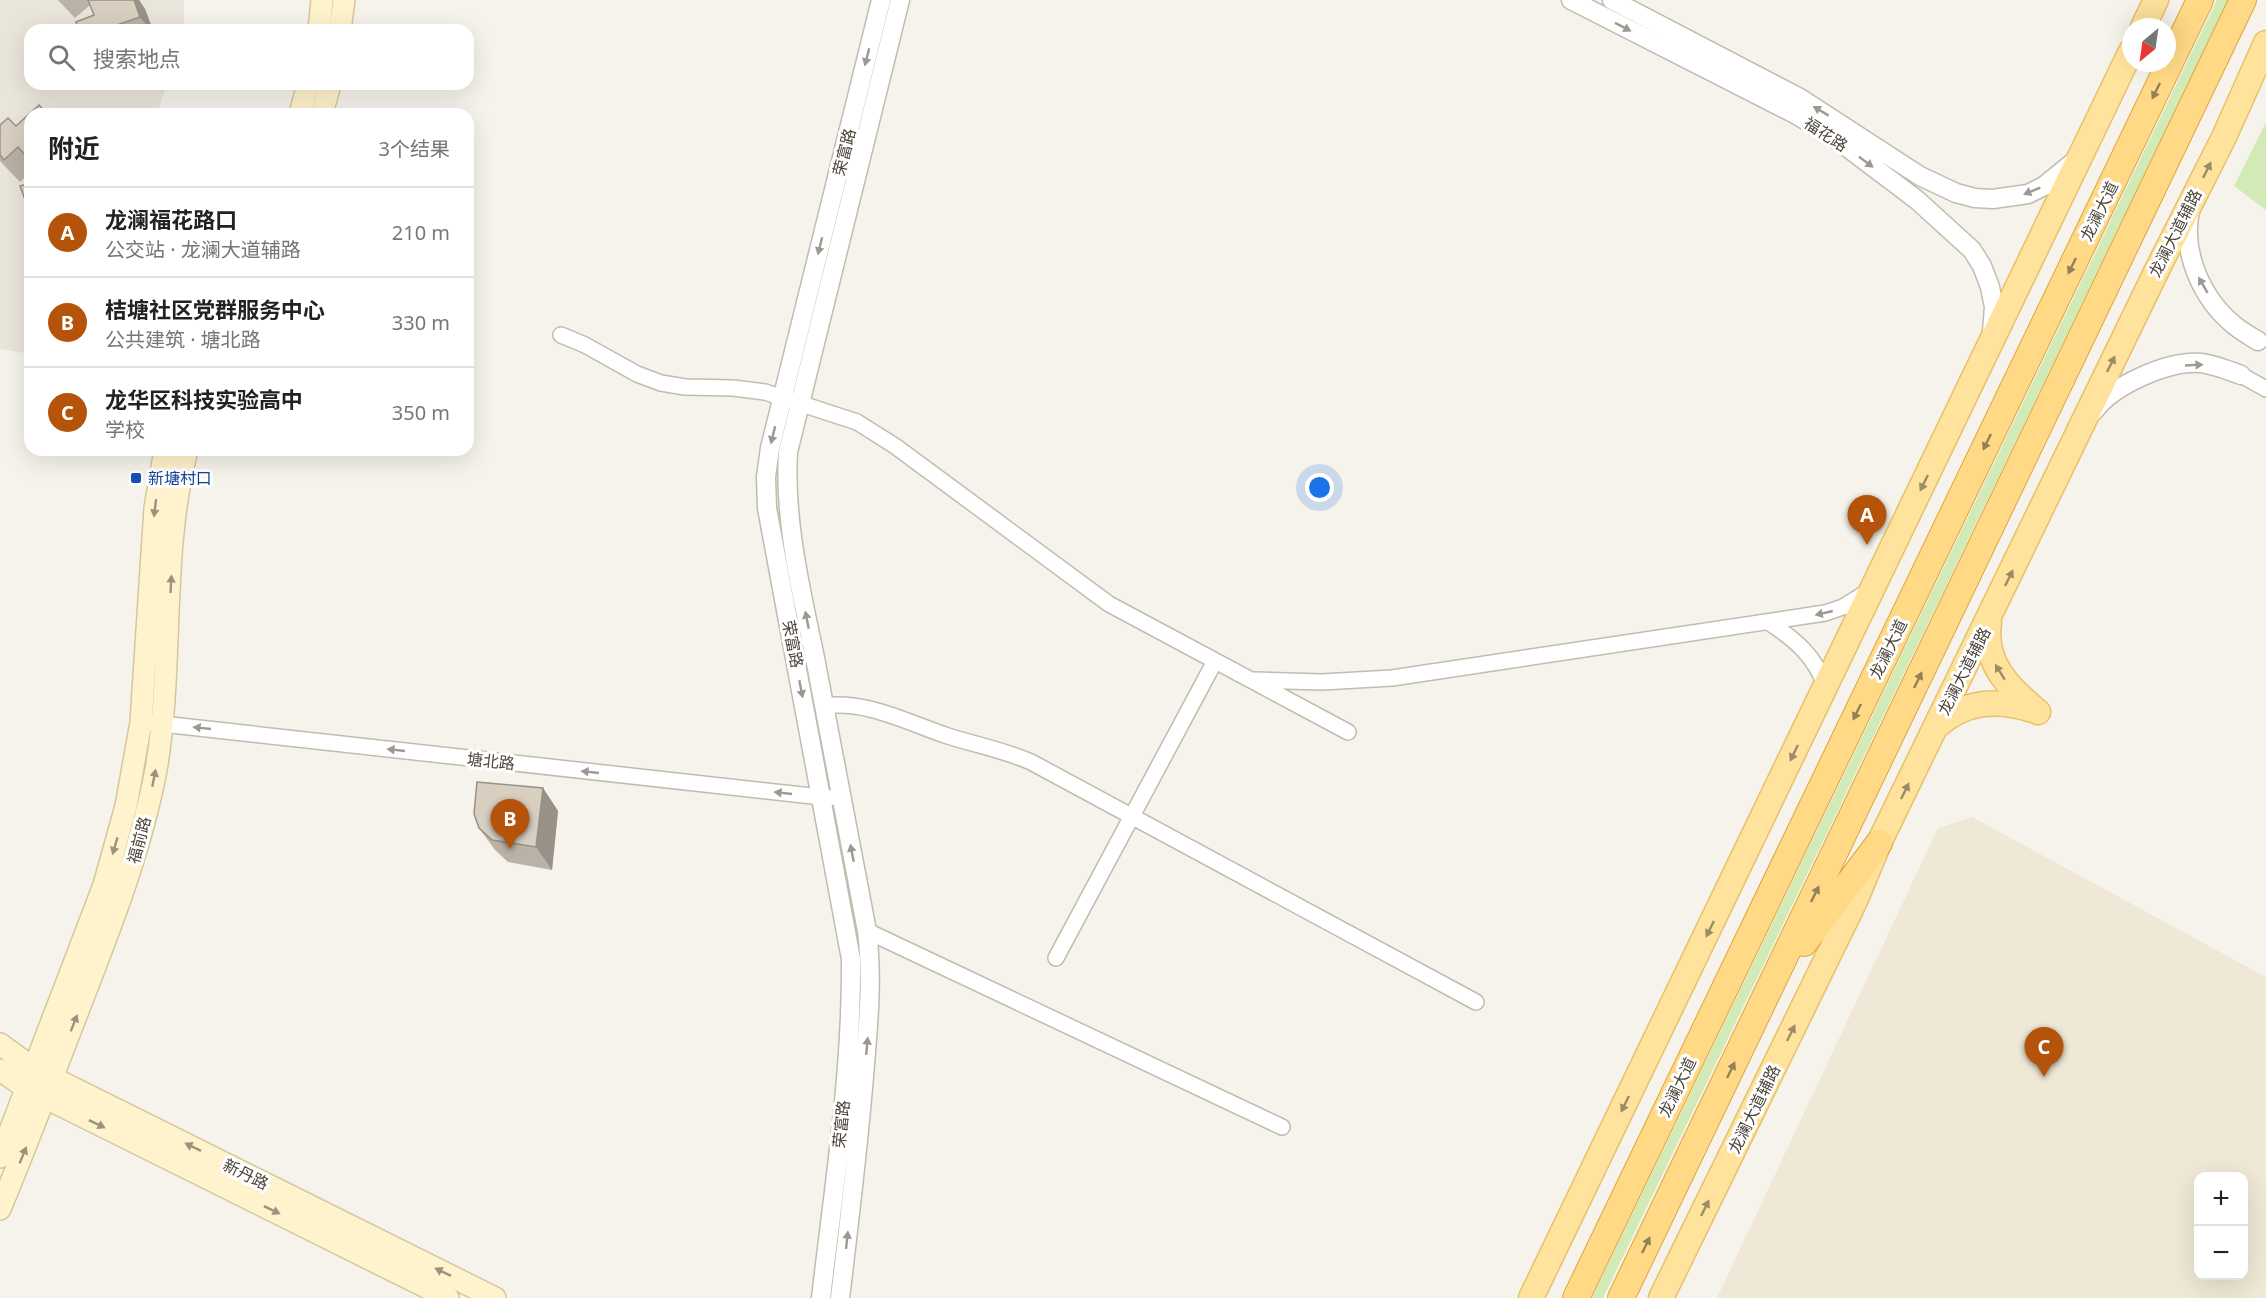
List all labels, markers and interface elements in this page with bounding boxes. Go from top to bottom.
north arrow [2122,18,2176,72]
one-way arrow [1614,22,1631,31]
search box [24,24,474,90]
icon: search [45,41,78,74]
text: 搜索地点 [93,43,181,73]
one-way arrow [862,48,872,66]
one-way arrow [2152,82,2161,99]
one-way arrow [1813,105,1829,116]
street label: 福花路 [1800,112,1852,156]
street label: 荣富路 [828,126,860,178]
text: 附近 [48,130,100,166]
text: 3个结果 [379,135,450,162]
one-way arrow [1858,156,1874,168]
one-way arrow [2202,162,2212,179]
street label: 龙澜大道 [2075,177,2123,245]
street label: 龙澜大道辅路 [2143,185,2207,281]
one-way arrow [2023,186,2041,196]
text: 龙澜福花路口 [105,204,237,234]
text: A [61,219,74,246]
text: 210 m [392,219,450,246]
text: 公交站 · 龙澜大道辅路 [105,236,301,263]
one-way arrow [815,237,825,255]
one-way arrow [2067,258,2076,275]
one-way arrow [2198,277,2208,294]
text: 桔塘社区党群服务中心 [105,294,325,324]
text: B [61,309,74,336]
text: 330 m [392,309,450,336]
text: 公共建筑 · 塘北路 [105,326,261,353]
one-way arrow [2107,356,2116,373]
one-way arrow [2185,360,2204,369]
text: 龙华区科技实验高中 [105,384,303,414]
text: C [61,399,74,426]
text: 350 m [392,399,450,426]
text: 学校 [105,416,145,443]
one-way arrow [768,426,778,444]
one-way arrow [1983,433,1993,451]
place label: 新塘村口 [148,467,212,489]
marker: 新塘村口 [129,471,143,485]
your location [1305,473,1334,502]
one-way arrow [1920,474,1929,491]
pin: A [1848,496,1886,545]
one-way arrow [151,498,160,517]
one-way arrow [2005,569,2014,586]
one-way arrow [166,575,175,594]
one-way arrow [1815,608,1833,618]
one-way arrow [802,610,811,629]
street label: 龙澜大道 [1864,615,1912,683]
street label: 荣富路 [778,618,808,670]
street label: 龙澜大道辅路 [1932,623,1996,719]
one-way arrow [1994,664,2005,680]
one-way arrow [1913,672,1922,689]
one-way arrow [797,680,806,699]
one-way arrow [1853,704,1862,721]
one-way arrow [192,724,211,733]
one-way arrow [386,745,405,755]
one-way arrow [1790,745,1799,762]
street label: 塘北路 [466,748,516,774]
one-way arrow [580,767,599,777]
one-way arrow [150,769,159,788]
one-way arrow [1900,782,1909,799]
one-way arrow [774,788,793,798]
pin: B [490,800,530,849]
street label: 福前路 [122,814,156,866]
one-way arrow [110,837,120,855]
one-way arrow [847,843,856,862]
one-way arrow [1811,885,1820,902]
one-way arrow [1705,920,1714,937]
one-way arrow [69,1014,79,1032]
one-way arrow [1786,1024,1796,1041]
pin: C [2024,1028,2064,1077]
one-way arrow [862,1036,872,1055]
street label: 龙澜大道 [1653,1053,1701,1121]
street label: 龙澜大道辅路 [1723,1061,1785,1157]
one-way arrow [1726,1061,1735,1078]
one-way arrow [1620,1096,1629,1113]
street label: 荣富路 [828,1099,854,1149]
one-way arrow [89,1119,106,1128]
one-way arrow [184,1143,202,1153]
one-way arrow [18,1145,28,1163]
street label: 新丹路 [220,1154,272,1194]
map controls [2194,1172,2248,1280]
button: + [2194,1172,2248,1226]
one-way arrow [1701,1199,1710,1216]
one-way arrow [263,1206,280,1215]
button: − [2194,1226,2248,1280]
one-way arrow [842,1230,852,1249]
one-way arrow [1642,1237,1651,1254]
one-way arrow [434,1267,451,1277]

